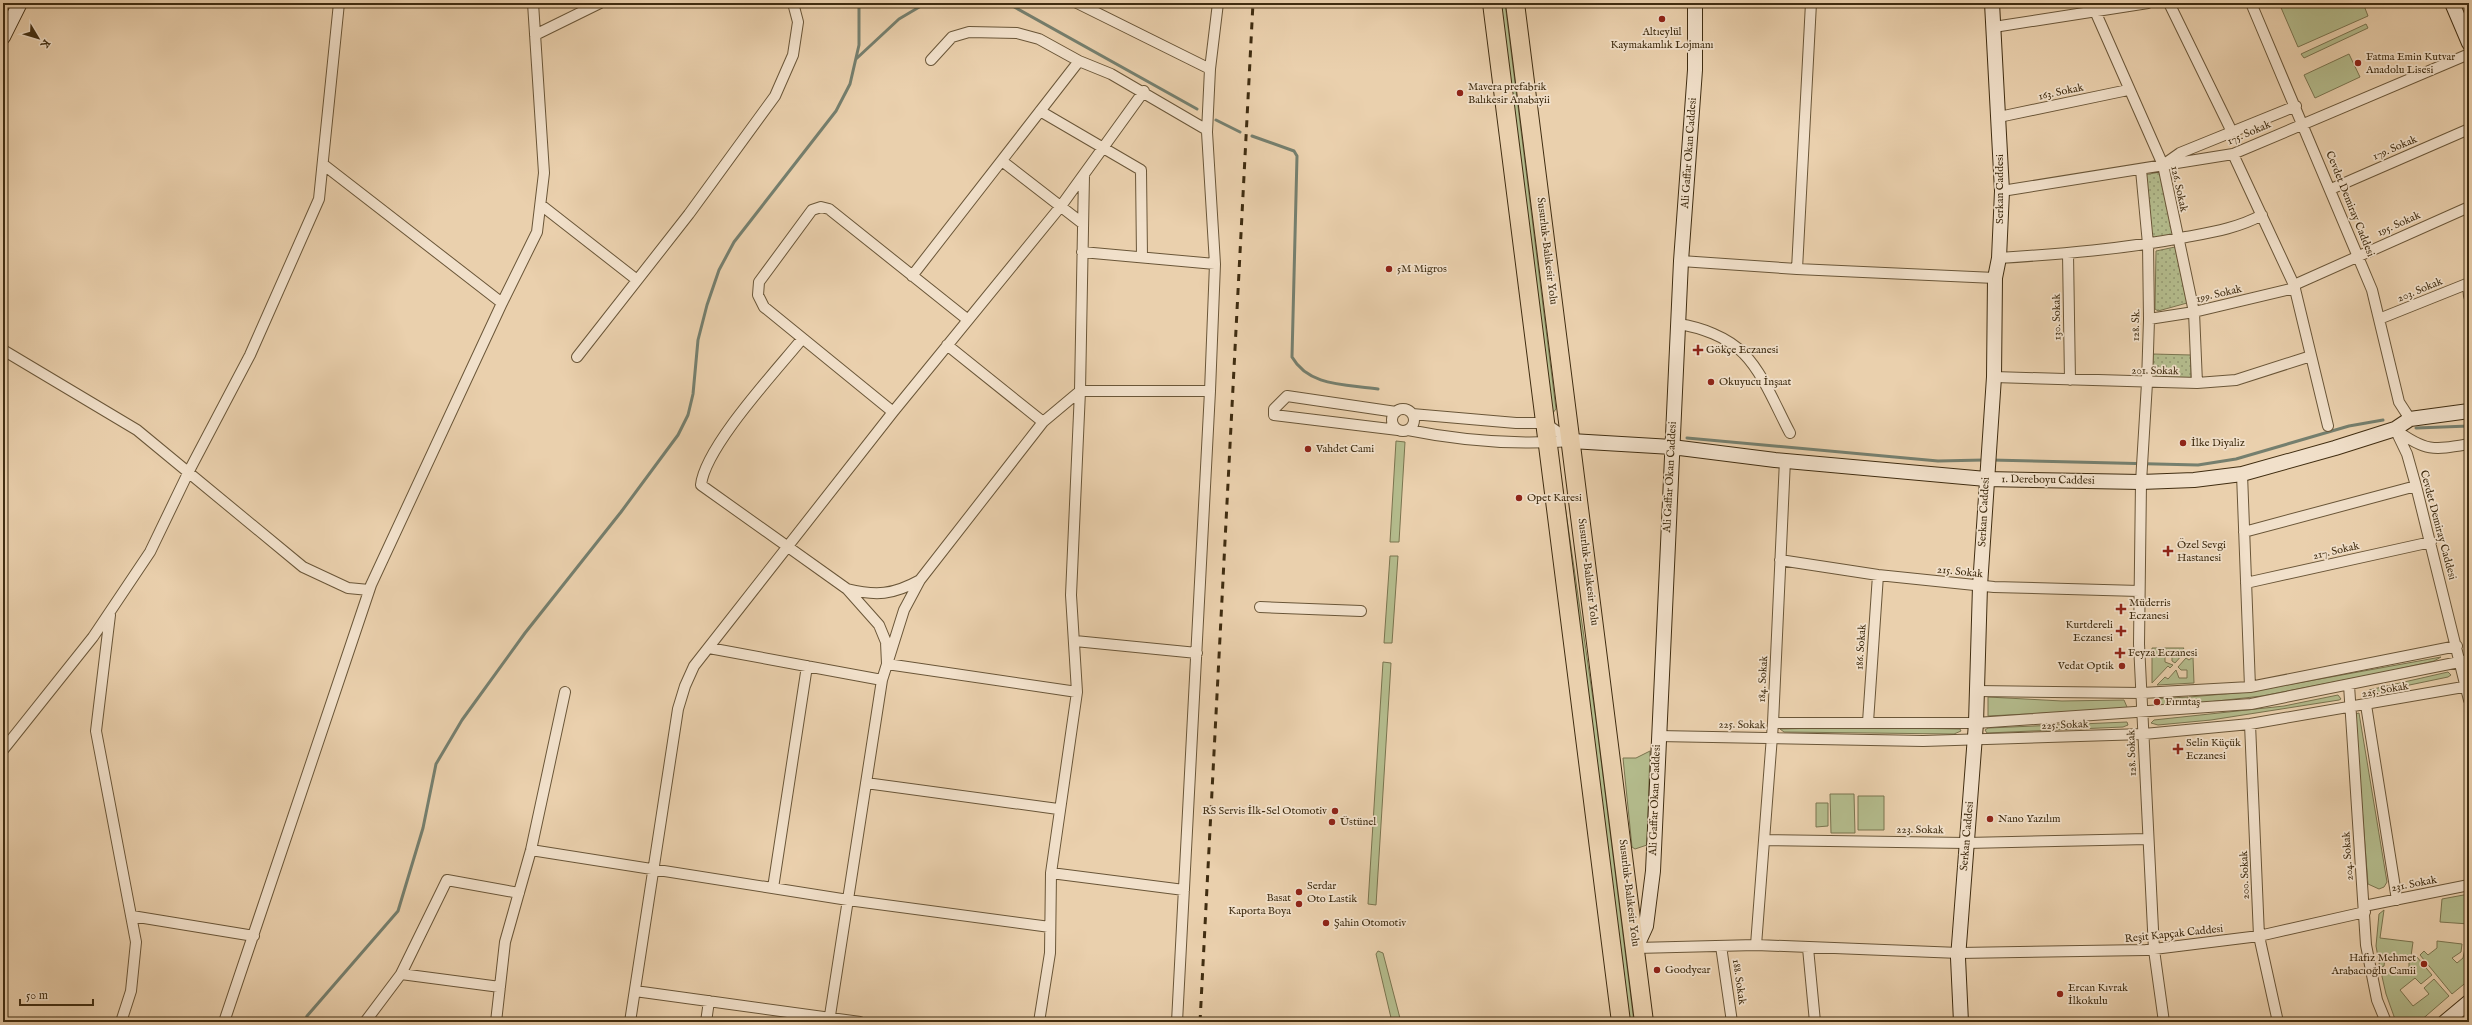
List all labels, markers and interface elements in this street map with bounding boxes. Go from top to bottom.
marker: Altıeylül Kaymakamlık Lojmanı [1657,14,1667,24]
north arrow [18,18,58,58]
place label: Altıeylül Kaymakamlık Lojmanı [1610,25,1714,52]
text: K [36,36,53,52]
place label: Fatma Emin Kutvar Anadolu Lisesi [2365,50,2455,77]
marker: Fatma Emin Kutvar Anadolu Lisesi [2353,58,2363,68]
place label: Mavera prefabrik Balıkesir Anabayii [1468,80,1550,107]
street label: 163. Sokak [2037,80,2085,104]
marker: Mavera prefabrik Balıkesir Anabayii [1455,88,1465,98]
street label: Ali Gaffar Okan Caddesi [1678,97,1700,210]
street label: 175. Sokak [2225,118,2273,148]
street label: 179. Sokak [2371,132,2419,164]
street label: Cevdet Demiray Caddesi [2322,149,2378,259]
street label: Serkan Caddesi [1993,154,2007,224]
street label: 126. Sokak [2167,165,2191,213]
street label: Susurluk-Balıkesir Yolu [1533,197,1561,306]
street label: 195. Sokak [2375,208,2423,240]
place label: 5M Migros [1397,262,1447,276]
marker: 5M Migros [1384,264,1394,274]
street label: 203. Sokak [2395,275,2445,305]
street label: 199. Sokak [2195,282,2243,306]
street label: 130. Sokak [2050,294,2064,340]
street label: 128. Sk. [2129,309,2143,341]
place label: Gökçe Eczanesi [1706,343,1779,357]
marker: Gökçe Eczanesi [1693,345,1703,355]
street label: 201. Sokak [2131,364,2179,378]
place label: Okuyucu İnşaat [1719,375,1792,389]
marker: Okuyucu İnşaat [1706,377,1716,387]
street label: Ali Gaffar Okan Caddesi [1660,421,1680,534]
place label: İlke Diyaliz [2191,436,2245,450]
marker: İlke Diyaliz [2178,438,2188,448]
place label: Vahdet Cami [1315,442,1374,456]
marker: Vahdet Cami [1303,444,1313,454]
street label: Cevdet Demiray Caddesi [2417,469,2459,581]
street label: 1. Dereboyu Caddesi [2001,472,2095,488]
street label: Serkan Caddesi [1975,477,1993,547]
place label: Opet Karesi [1527,491,1582,505]
marker: Opet Karesi [1514,493,1524,503]
street label: Susurluk-Balıkesir Yolu [1574,518,1602,627]
place label: Özel Sevgi Hastanesi [2177,538,2226,565]
street label: 217. Sokak [2311,539,2361,563]
marker: Özel Sevgi Hastanesi [2162,545,2174,557]
street label: 215. Sokak [1936,563,1984,581]
place label: Müderris Eczanesi [2129,596,2171,623]
marker: Müderris Eczanesi [2116,604,2126,614]
place label: Kurtdereli Eczanesi [2066,618,2113,645]
street label: 186. Sokak [1852,624,1870,670]
marker: Kurtdereli Eczanesi [2116,626,2126,636]
place label: Feyza Eczanesi [2128,646,2198,660]
marker: Feyza Eczanesi [2115,648,2125,658]
street label: 184. Sokak [1755,655,1771,703]
place label: Vedat Optik [2057,659,2114,673]
marker: Vedat Optik [2117,661,2127,671]
street label: 225. Sokak [2361,679,2410,701]
place label: Fırıntaş [2165,695,2200,709]
marker: Fırıntaş [2152,697,2162,707]
street label: 225. Sokak [2041,717,2089,733]
street label: 225. Sokak [1718,718,1766,732]
street label: 128. Sokak [2124,729,2140,776]
place label: Selin Küçük Eczanesi [2186,736,2241,763]
street label: Ali Gaffar Okan Caddesi [1646,744,1664,857]
marker: Selin Küçük Eczanesi [2173,744,2183,754]
street label: Serkan Caddesi [1957,801,1977,871]
place label: RS Servis İlk-Sel Otomotiv [1202,804,1327,818]
marker: RS Servis İlk-Sel Otomotiv [1330,806,1340,816]
place label: Nano Yazılım [1998,812,2061,826]
marker: Nano Yazılım [1985,814,1995,824]
place label: Üstünel [1340,815,1376,829]
marker: Üstünel [1327,817,1337,827]
street label: 223. Sokak [1896,823,1944,837]
street label: 204. Sokak [2339,831,2357,881]
street label: Susurluk-Balıkesir Yolu [1615,839,1643,948]
street label: 200. Sokak [2237,850,2253,900]
street label: 231. Sokak [2390,873,2438,895]
place label: Serdar Oto Lastik [1307,879,1357,906]
marker: Serdar Oto Lastik [1294,887,1304,897]
place label: Basat Kaporta Boya [1228,891,1291,918]
marker: Basat Kaporta Boya [1294,899,1304,909]
place label: Şahin Otomotiv [1334,916,1406,930]
marker: Şahin Otomotiv [1321,918,1331,928]
street label: Reşit Kapçak Caddesi [2124,922,2224,946]
place label: Hafız Mehmet Arabacıoğlu Camii [2331,951,2416,978]
street label: 188. Sokak [1729,958,1749,1006]
marker: Hafız Mehmet Arabacıoğlu Camii [2419,959,2429,969]
place label: Goodyear [1665,963,1711,977]
marker: Goodyear [1652,965,1662,975]
scale bar [20,981,93,1007]
place label: Ercan Kıvrak İlkokulu [2068,981,2128,1008]
text: 50 m [26,988,48,1003]
marker: Ercan Kıvrak İlkokulu [2055,989,2065,999]

